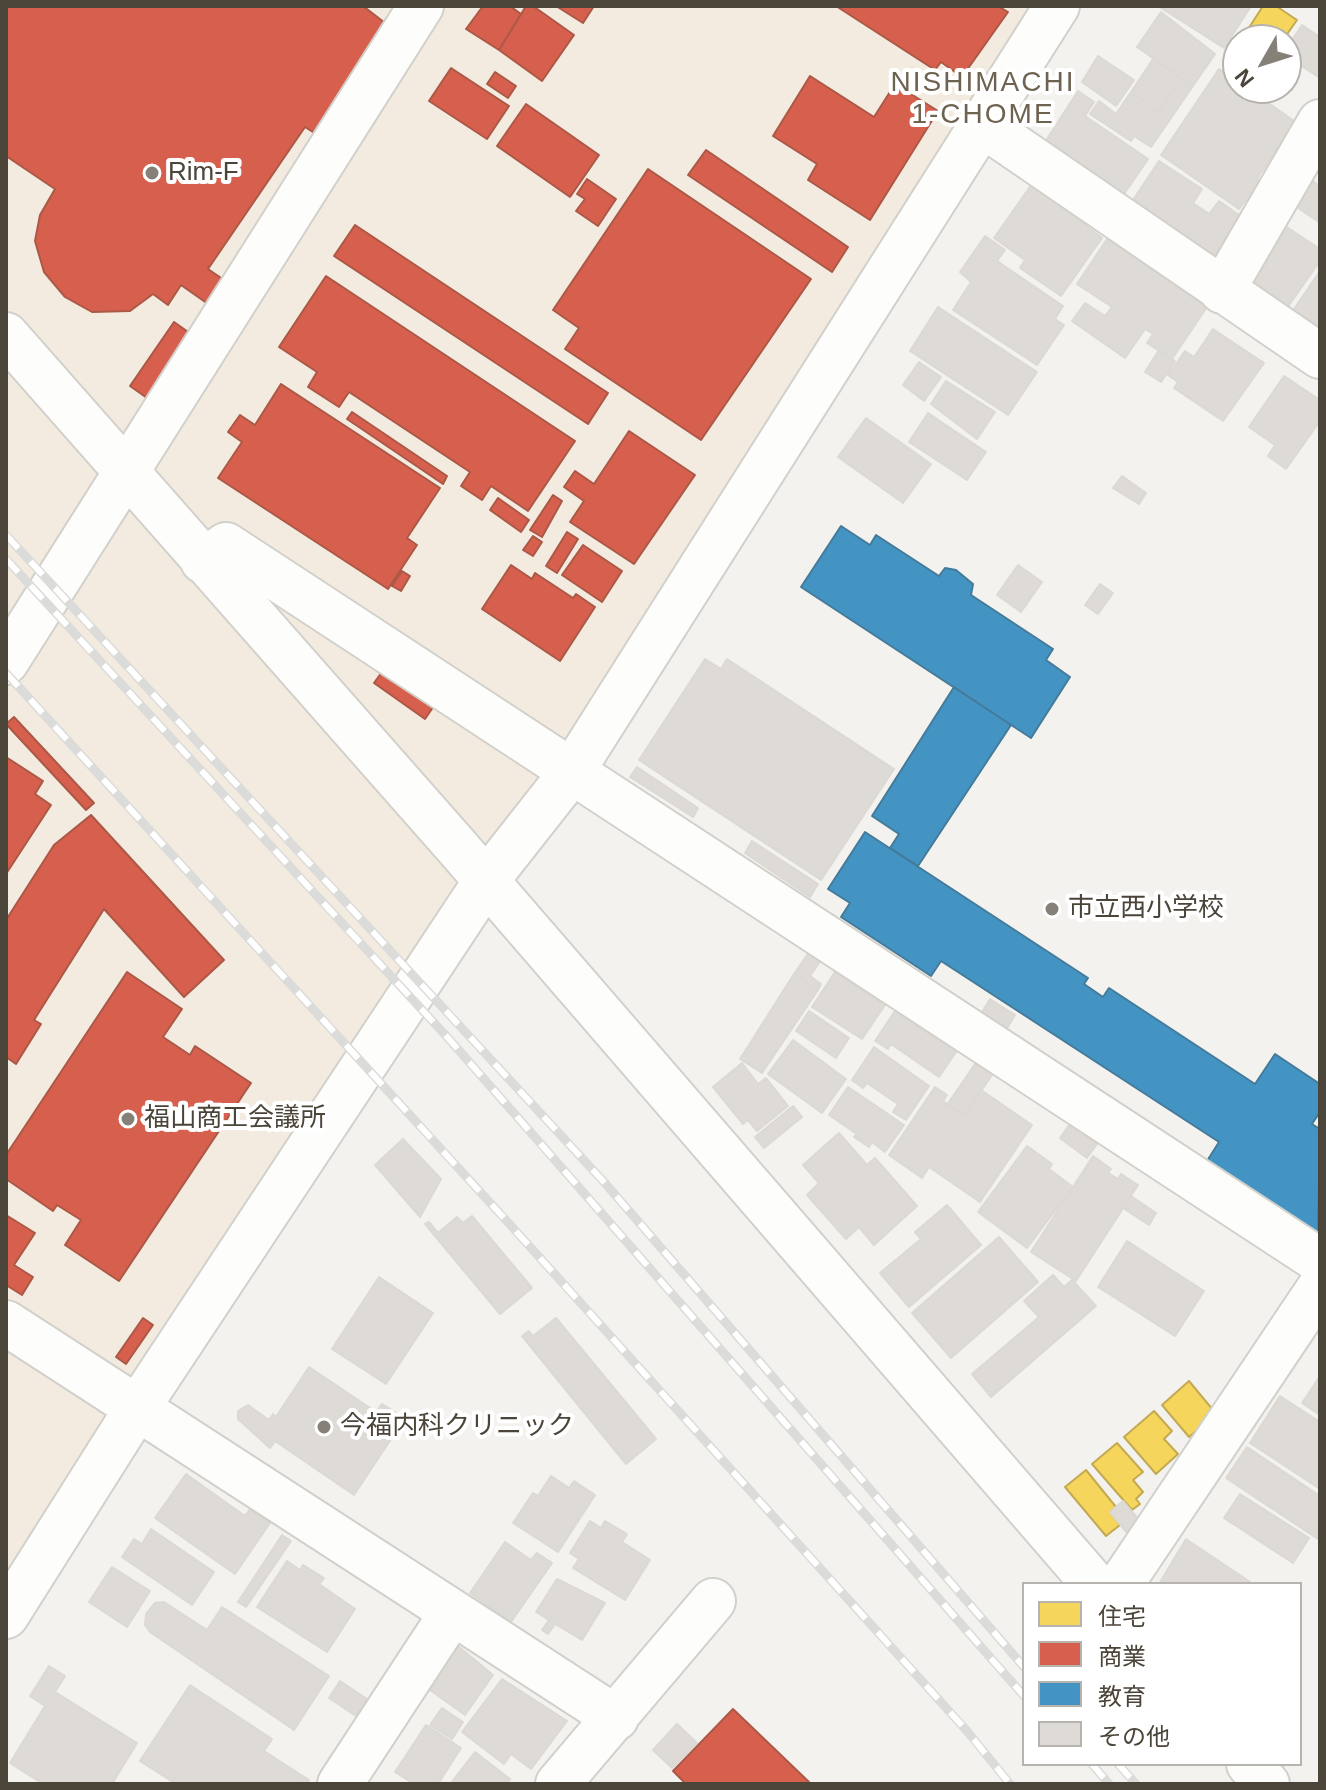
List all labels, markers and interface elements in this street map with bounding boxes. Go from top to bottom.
north arrow [1222,24,1302,104]
text: N [1230,64,1259,92]
district label: NISHIMACHI 1-CHOME [891,66,1075,132]
place label: Rim-F [168,157,239,189]
marker: Rim-F [143,164,161,182]
place label: 市立西小学校 [1068,893,1224,925]
marker: 市立西小学校 [1043,900,1061,918]
place label: 福山商工会議所 [144,1103,326,1135]
marker: 福山商工会議所 [119,1110,137,1128]
place label: 今福内科クリニック [340,1411,574,1443]
marker: 今福内科クリニック [315,1418,333,1436]
legend [1022,1582,1302,1766]
text: 住宅 [1098,1603,1146,1630]
text: 商業 [1098,1643,1146,1670]
text: 教育 [1098,1683,1146,1710]
text: その他 [1098,1723,1170,1750]

